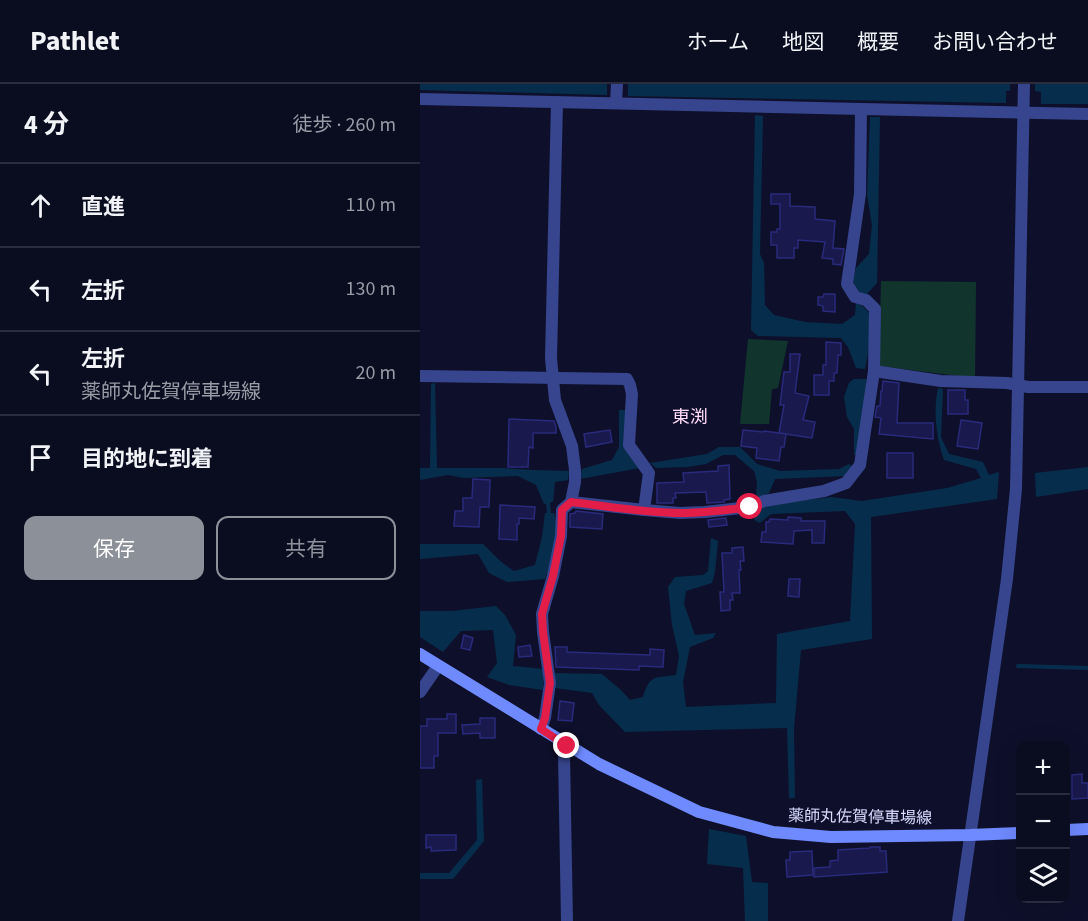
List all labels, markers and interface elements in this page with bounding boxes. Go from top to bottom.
text: Pathlet [30,21,120,61]
text: ホーム [687,27,749,57]
text: 地図 [782,27,824,57]
text: 概要 [857,27,899,57]
text: お問い合わせ [932,27,1058,57]
text: 4 分 [24,106,69,143]
text: 徒歩 · 260 m [293,111,396,139]
icon: ahead [24,189,57,222]
text: 直進 [81,191,125,223]
text: 110 m [346,191,396,219]
icon: left [24,273,57,306]
text: 左折 [81,275,125,307]
text: 130 m [346,275,396,303]
text: 左折 [81,343,125,375]
icon: left [24,357,57,390]
text: 20 m [356,359,396,387]
text: 薬師丸佐賀停車場線 [81,378,261,406]
district label: 東渕 [672,405,708,430]
icon: arrive [24,441,57,474]
text: 目的地に到着 [81,443,213,475]
route start [736,493,762,519]
button: 保存 [24,516,204,580]
button: 共有 [216,516,396,580]
route end [553,732,579,758]
map controls [1016,741,1070,903]
button: + [1016,741,1070,795]
button: − [1016,795,1070,849]
street label: 薬師丸佐賀停車場線 [788,805,932,829]
button: layers [1016,849,1070,903]

